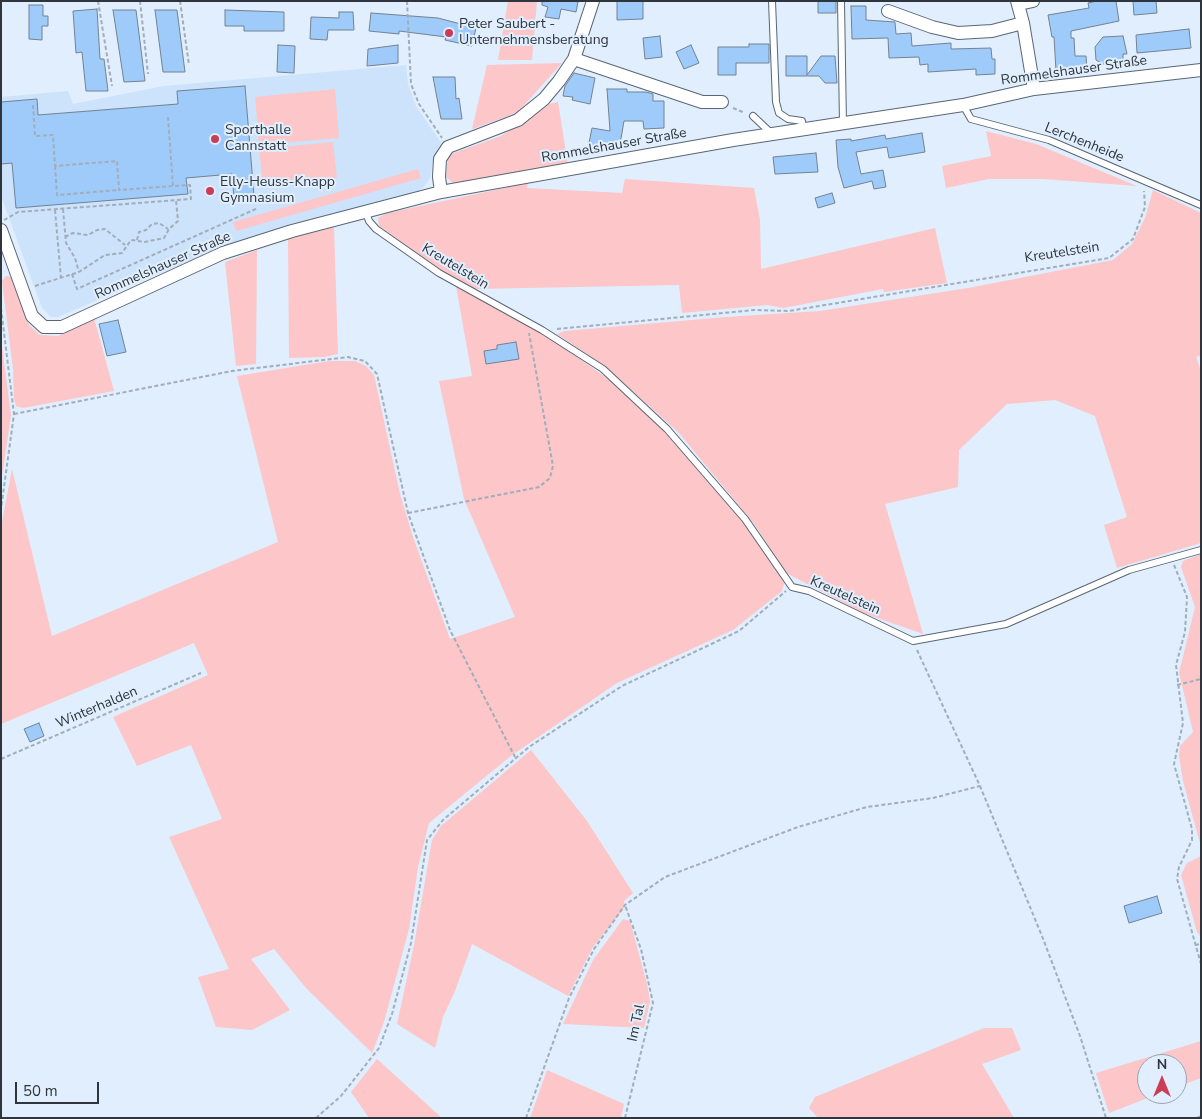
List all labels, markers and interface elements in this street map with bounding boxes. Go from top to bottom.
place label: Peter Saubert - Unternehmensberatung [459,17,609,49]
marker: Peter Saubert - Unternehmensberatung [443,27,455,39]
street label: Rommelshauser Straße [1000,52,1148,90]
street label: Lerchenheide [1042,119,1126,167]
place label: Sporthalle Cannstatt [225,123,291,156]
street label: Rommelshauser Straße [540,125,688,167]
marker: Sporthalle Cannstatt [209,133,221,145]
place label: Elly-Heuss-Knapp Gymnasium [220,175,335,208]
marker: Elly-Heuss-Knapp Gymnasium [204,185,216,197]
street label: Rommelshauser Straße [92,228,234,304]
street label: Kreutelstein [1023,239,1101,267]
street label: Kreutelstein [418,240,492,294]
street label: Kreutelstein [807,573,883,619]
street label: Winterhalden [54,683,140,733]
street label: Im Tal [625,1003,649,1043]
north arrow [1137,1054,1187,1104]
text: N [1157,1055,1167,1074]
scale bar [18,1072,101,1104]
text: 50 m [23,1081,58,1101]

